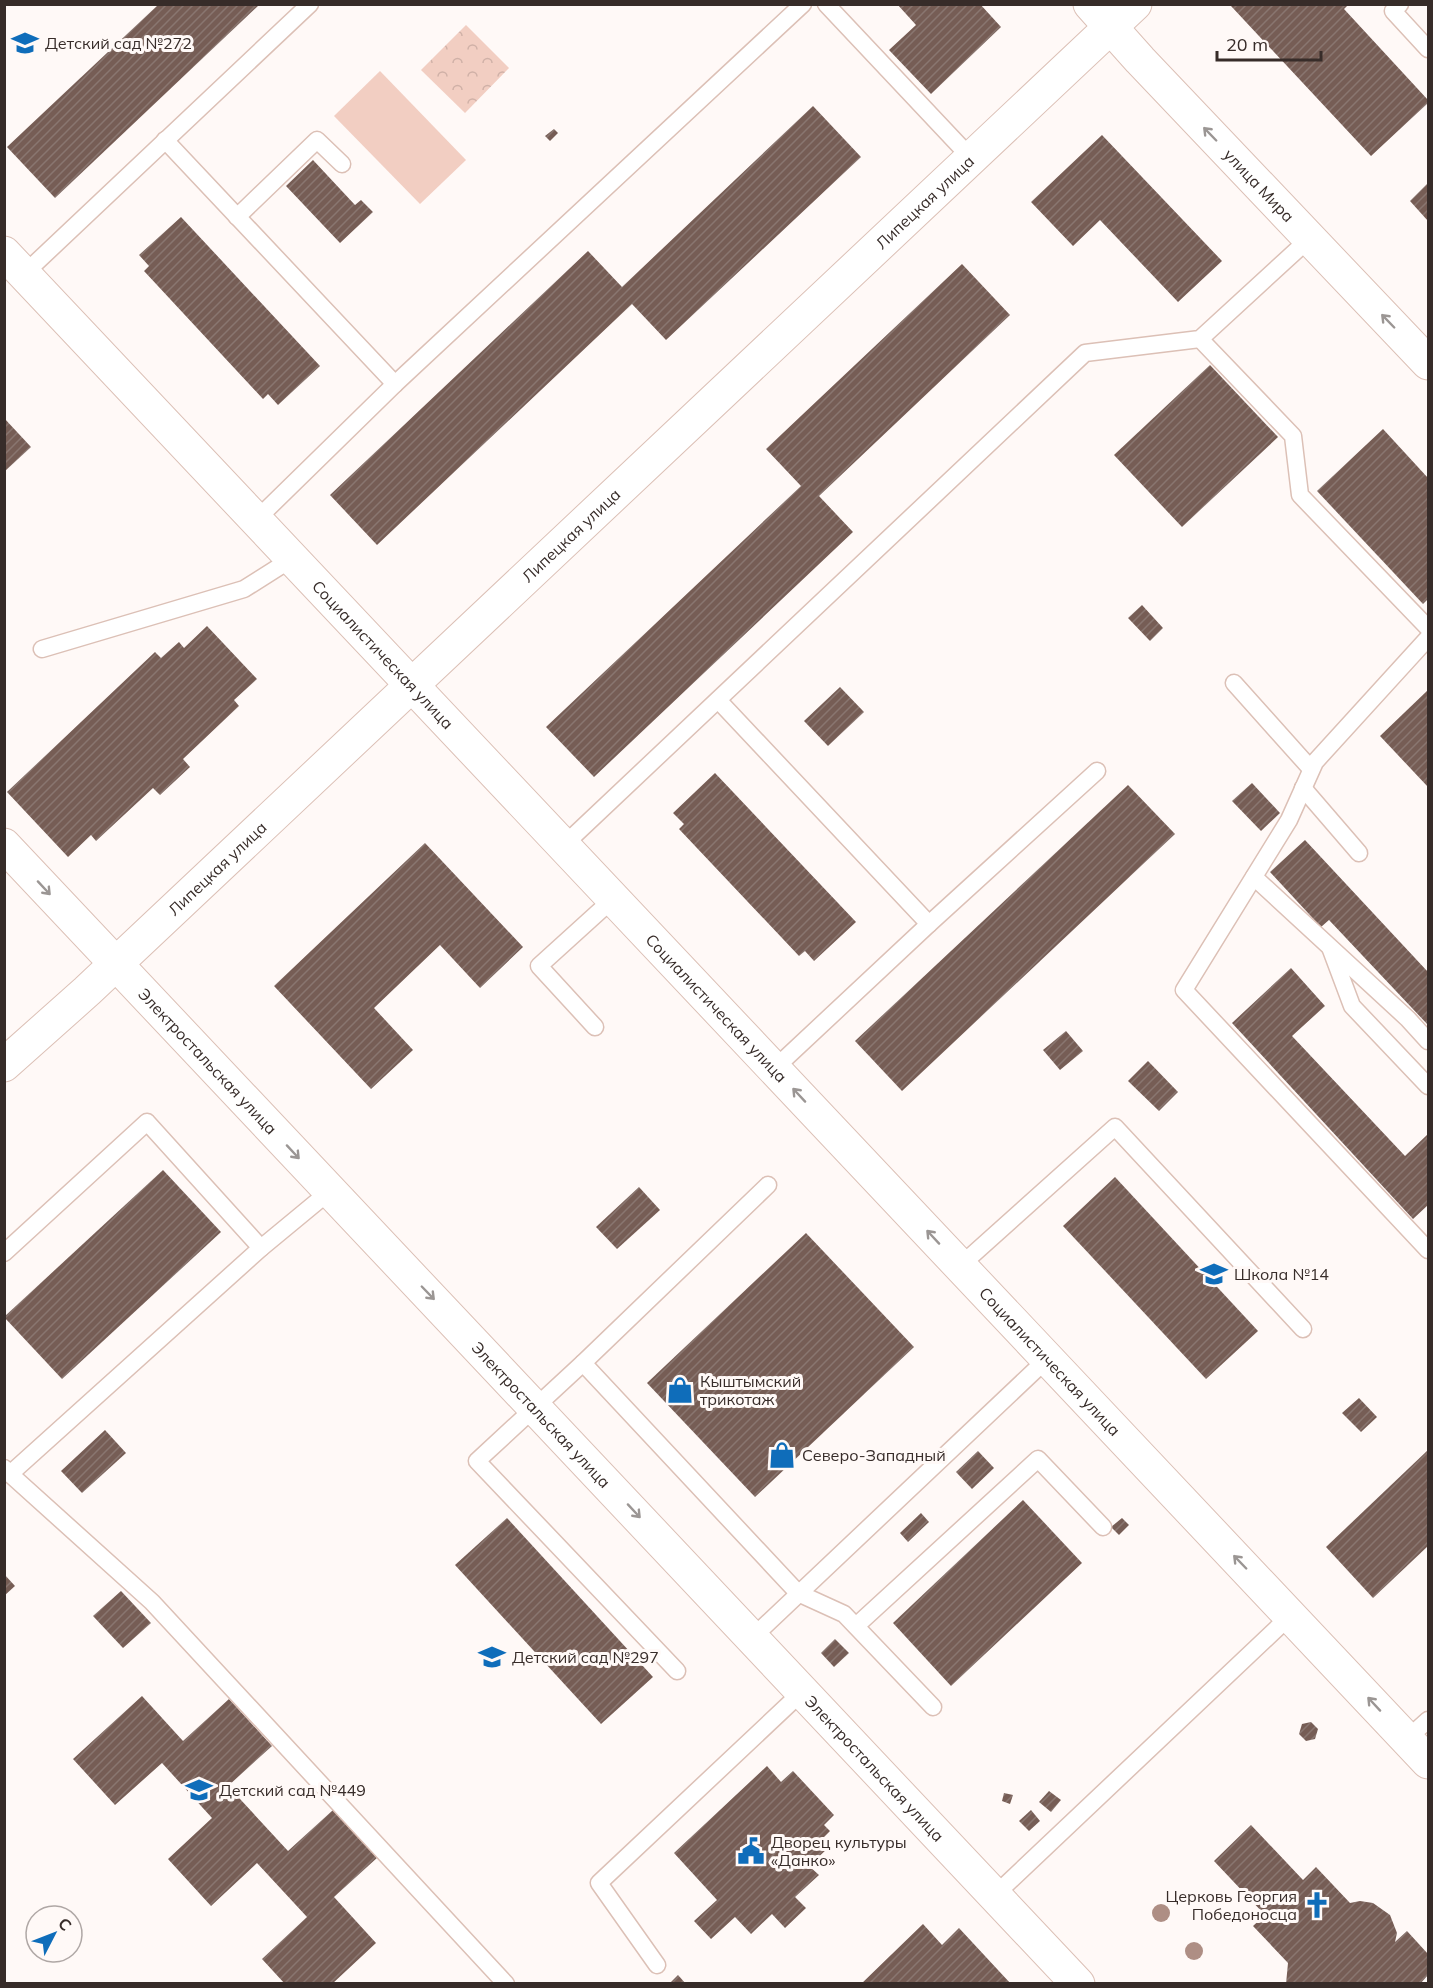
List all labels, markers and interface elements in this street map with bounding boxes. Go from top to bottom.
scale bar [1217,24,1320,62]
school or university icon: Детский сад №272 [10,28,40,58]
place label: Детский сад №272 [45,33,192,53]
text: 20 m [1226,33,1268,56]
one-way arrow [1203,126,1218,141]
street label: улица Мира [1220,145,1299,226]
street label: Липецкая улица [871,151,978,253]
one-way arrow [1381,313,1395,328]
street label: Липецкая улица [518,484,624,586]
street label: Социалистическая улица [308,576,458,733]
street label: Липецкая улица [164,817,271,920]
one-way arrow [37,880,51,895]
street label: Социалистическая улица [642,929,791,1086]
street label: Электростальская улица [134,984,281,1138]
one-way arrow [792,1088,806,1103]
one-way arrow [286,1144,300,1159]
one-way arrow [926,1230,940,1245]
school or university icon: Школа №14 [1199,1259,1229,1289]
place label: Школа №14 [1234,1264,1329,1284]
street label: Социалистическая улица [975,1283,1125,1440]
one-way arrow [420,1286,435,1301]
street label: Электростальская улица [467,1337,615,1492]
place label: Кыштымский трикотаж [700,1371,801,1409]
shop icon: Кыштымский трикотаж [665,1375,695,1405]
shop icon: Северо-Западный [767,1440,797,1470]
place label: Северо-Западный [802,1445,946,1465]
one-way arrow [627,1503,641,1518]
one-way arrow [1233,1554,1248,1569]
school or university icon: Детский сад №297 [477,1642,507,1672]
place label: Детский сад №297 [512,1647,659,1667]
street label: Электростальская улица [801,1691,948,1846]
one-way arrow [1367,1696,1381,1711]
school or university icon: Детский сад №449 [184,1775,214,1805]
place label: Детский сад №449 [219,1780,366,1800]
place label: Дворец культуры «Данко» [771,1832,907,1870]
public building icon: Дворец культуры «Данко» [736,1836,766,1866]
place label: Церковь Георгия Победоносца [1165,1886,1297,1924]
church icon: Церковь Георгия Победоносца [1302,1890,1332,1920]
north arrow [24,1904,84,1964]
text: С [54,1913,76,1935]

